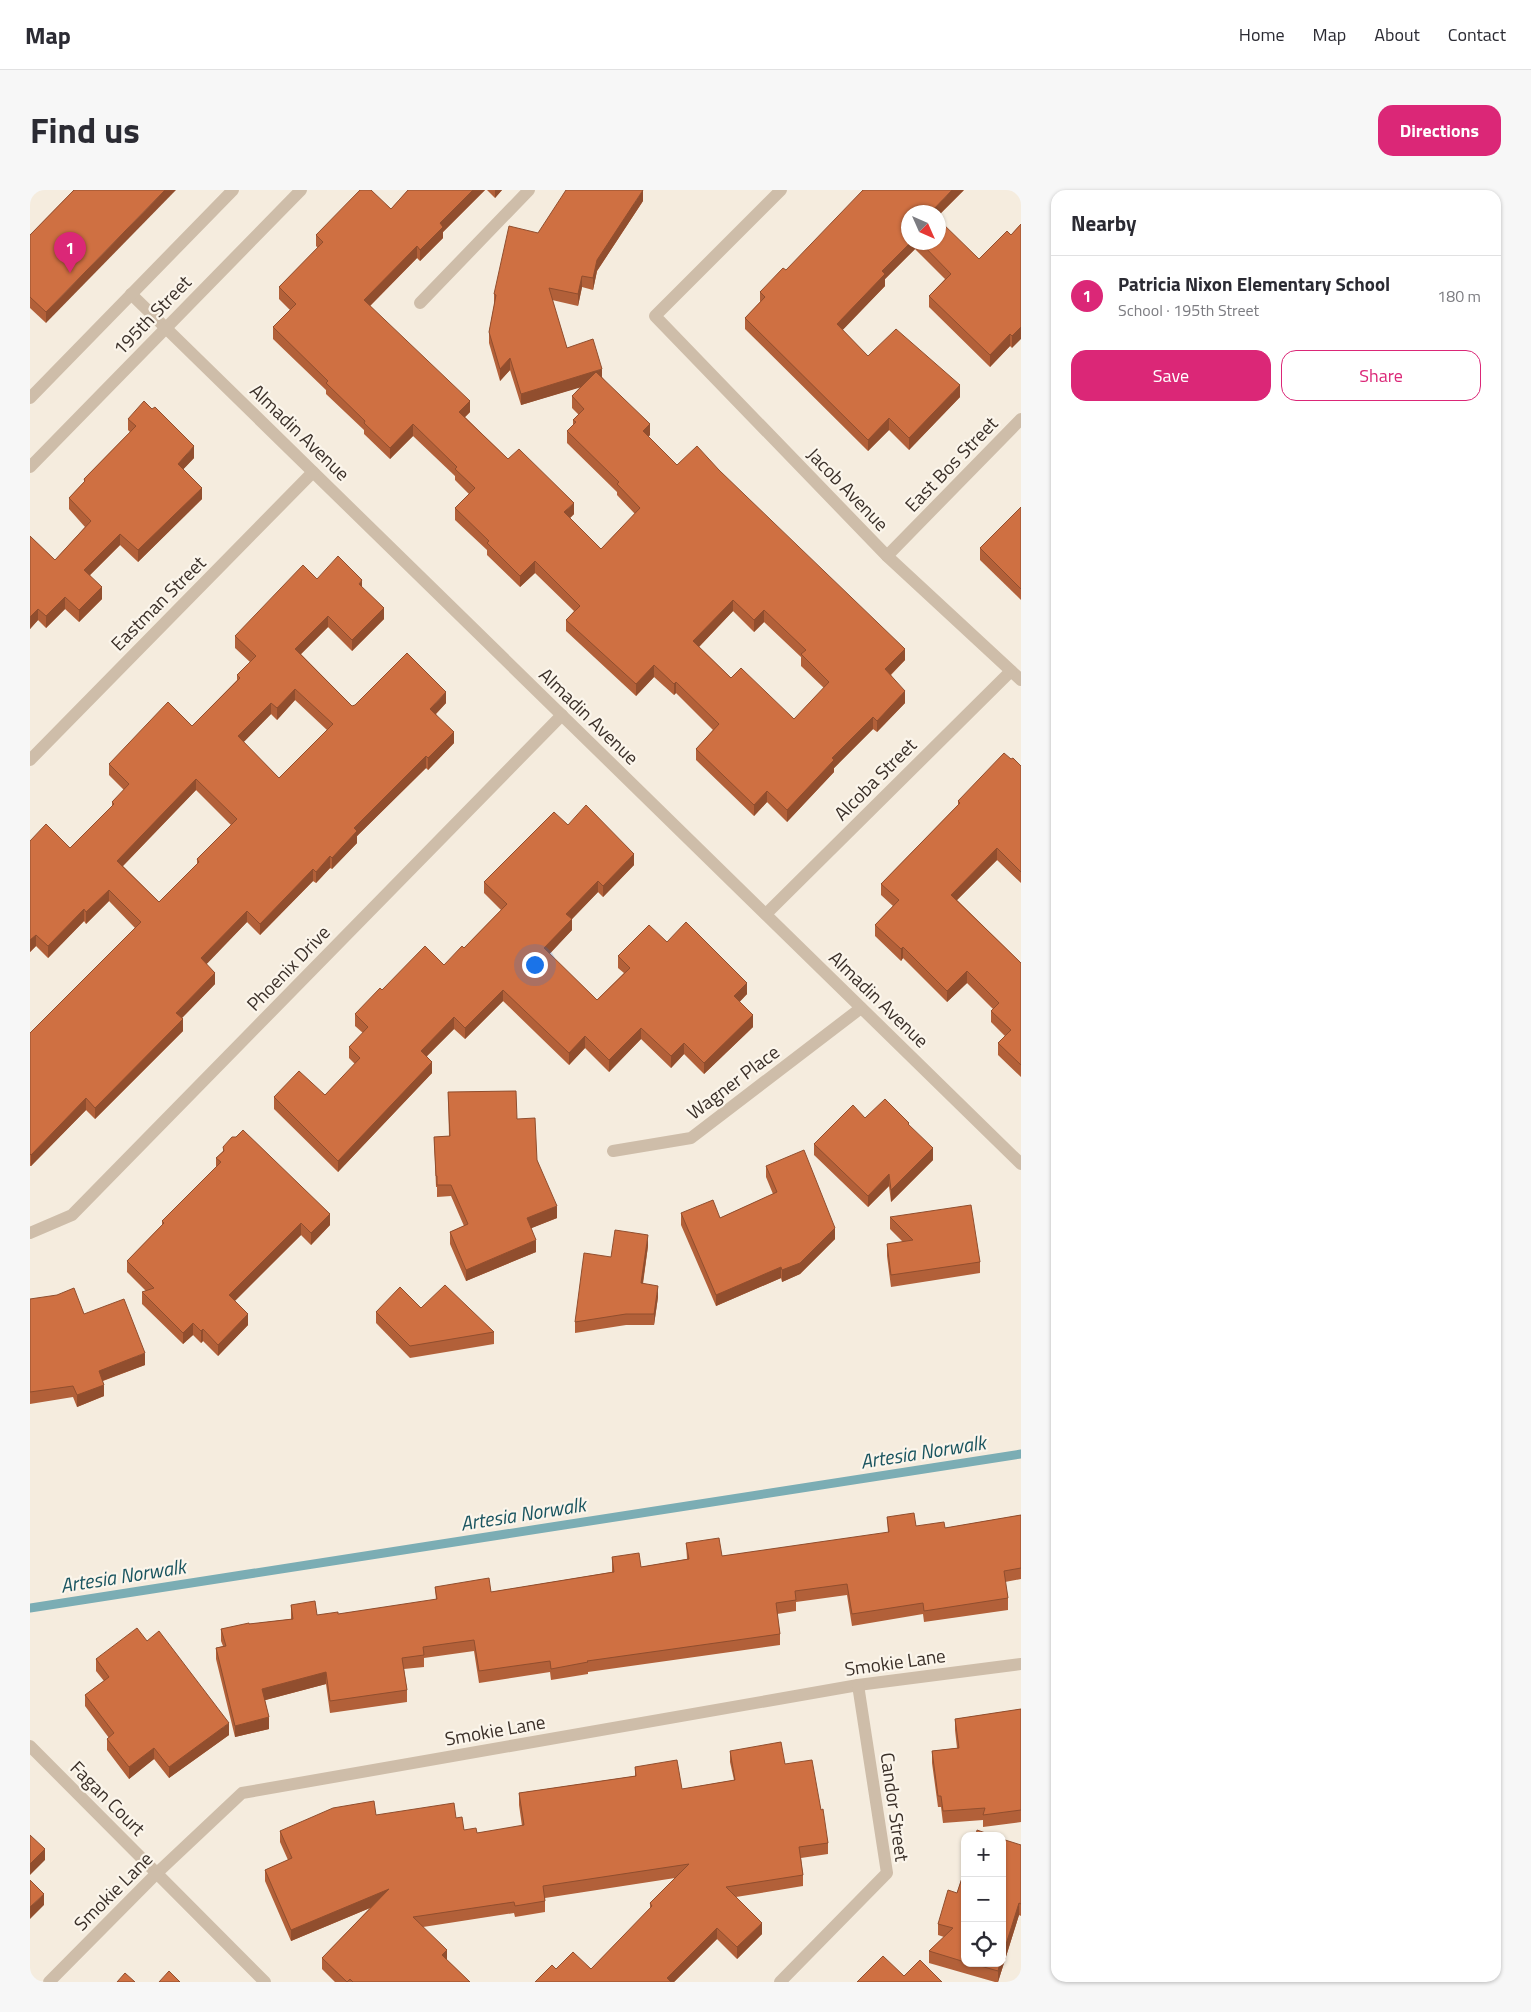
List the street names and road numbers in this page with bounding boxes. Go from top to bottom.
street label: 195th Street [106,268,198,361]
street label: Almadin Avenue [244,376,357,487]
street label: East Bos Street [897,409,1004,518]
street label: Jacob Avenue [801,440,896,537]
street label: Eastman Street [103,548,212,657]
street label: Almadin Avenue [533,660,646,771]
street label: Alcoba Street [827,730,923,827]
street label: Phoenix Drive [239,918,336,1017]
street label: Almadin Avenue [823,943,936,1054]
street label: Wagner Place [680,1037,785,1126]
street label: Smokie Lane [843,1640,947,1683]
street label: Smokie Lane [442,1706,547,1753]
street label: Candor Street [873,1751,918,1864]
street label: Fagan Court [64,1753,153,1842]
street label: Smokie Lane [66,1844,159,1937]

